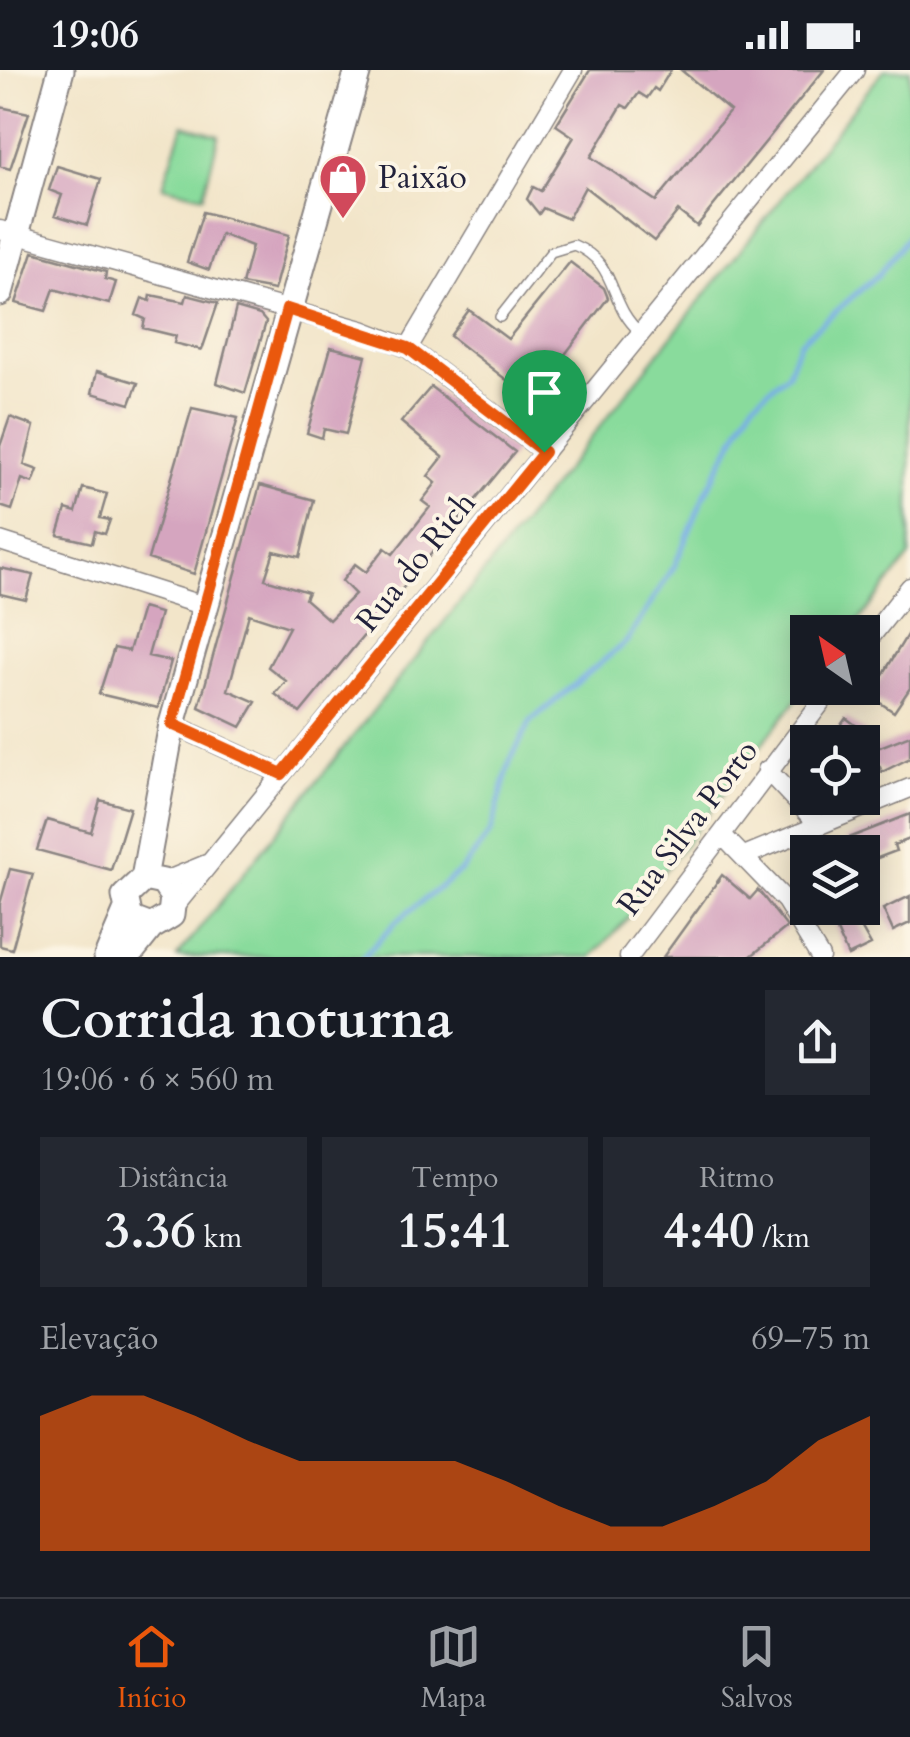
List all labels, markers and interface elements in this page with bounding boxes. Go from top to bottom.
text: 19:06 [50,9,139,61]
shop icon: Paixão [317,152,369,220]
place label: Paixão [378,156,467,200]
pin [502,350,587,453]
icon: arrive [517,365,572,420]
street label: Rua do Rich [346,482,486,641]
north arrow [790,615,880,705]
map controls [790,615,880,925]
button: locate [790,725,880,815]
street label: Rua Silva Porto [607,731,769,925]
button: layers [790,835,880,925]
text: Corrida noturna [40,983,453,1057]
button: share [765,990,870,1095]
text: 19:06 · 6 × 560 m [40,1058,274,1102]
text: Distância [119,1159,228,1197]
text: Tempo [412,1159,498,1197]
text: Ritmo [699,1159,774,1197]
text: 3.36 [105,1197,196,1265]
text: 15:41 [397,1197,513,1265]
text: 4:40 [663,1197,755,1265]
text: km [196,1219,242,1257]
text: /km [755,1219,810,1257]
text: Elevação [40,1317,158,1361]
text: 69–75 m [751,1317,870,1361]
tab: Início [117,1619,186,1717]
tab: Mapa [421,1619,486,1717]
tab: Salvos [721,1619,793,1717]

